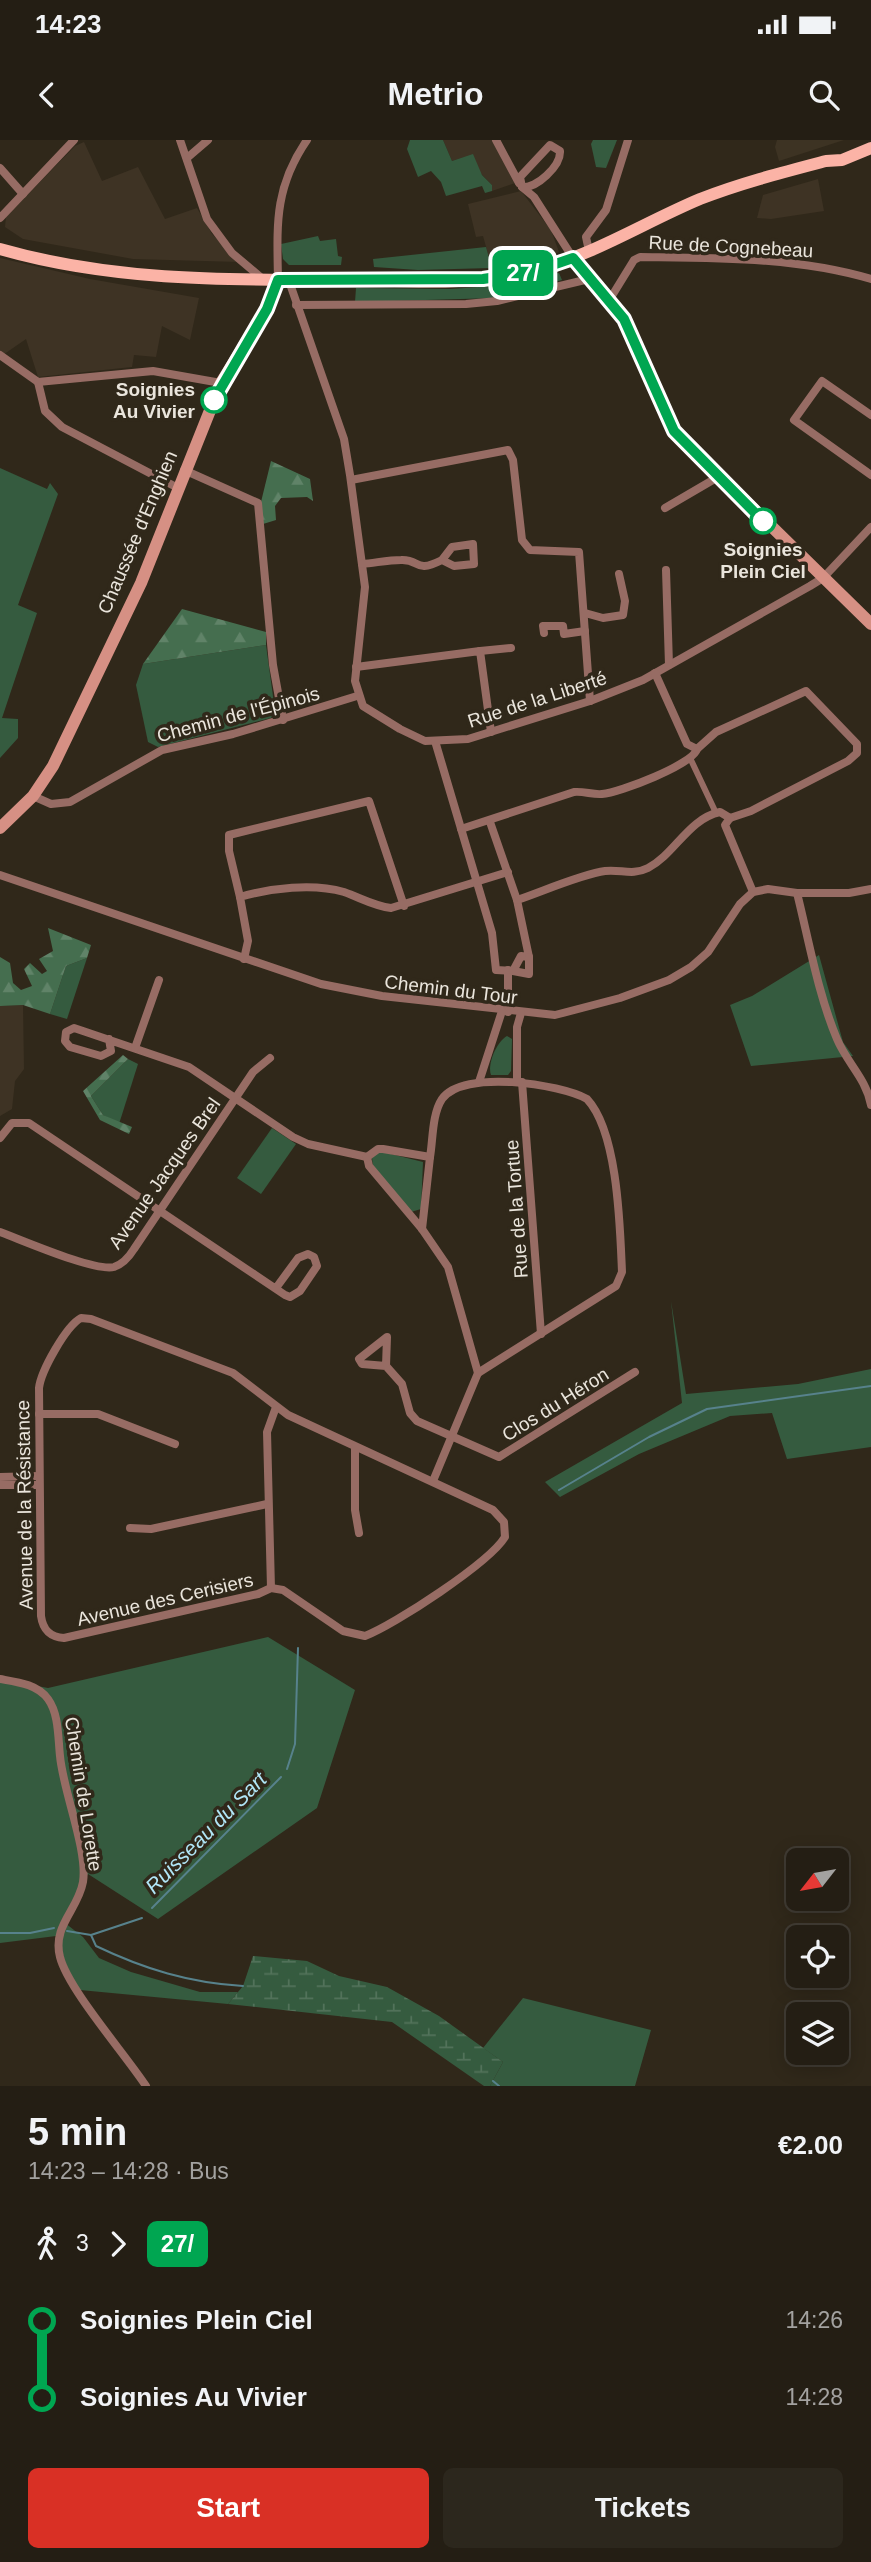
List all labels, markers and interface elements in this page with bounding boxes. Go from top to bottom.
text: 14:23 [35,9,102,39]
icon: back [28,76,66,114]
text: Metrio [388,76,484,112]
icon: search [805,76,843,114]
street label: Rue de Cognebeau [648,232,814,261]
line badge: 27/ [483,250,563,296]
text: 27/ [506,259,540,286]
place label: Soignies Au Vivier [113,379,196,422]
marker: Soignies Au Vivier [201,387,227,413]
street label: Chaussée d'Enghien [94,448,181,617]
marker: Soignies Plein Ciel [750,508,776,534]
place label: Soignies Plein Ciel [720,539,806,582]
street label: Rue de la Liberté [465,667,609,732]
street label: Chemin de l'Épinois [155,683,322,746]
street label: Chemin du Tour [383,971,519,1008]
street label: Avenue Jacques Brel [104,1094,224,1253]
street label: Rue de la Tortue [501,1139,532,1279]
street label: Clos du Héron [498,1363,612,1446]
street label: Avenue de la Résistance [12,1400,37,1610]
street label: Avenue des Cerisiers [75,1569,255,1630]
street label: Chemin de Lorette [61,1715,106,1873]
water label: Ruisseau du Sart [141,1767,272,1898]
north arrow [786,1848,849,1911]
map controls [786,1848,849,2065]
button: locate [786,1925,849,1988]
button: layers [786,2002,849,2065]
text: 5 min [28,2111,127,2153]
text: €2.00 [778,2130,843,2160]
text: 14:23 – 14:28 · Bus [28,2158,229,2184]
icon: walk [28,2225,66,2263]
icon: forward [99,2225,137,2263]
text: 3 [76,2230,89,2256]
text: 27/ [161,2230,194,2257]
text: Soignies Plein Ciel [80,2305,313,2335]
text: 14:26 [785,2307,843,2333]
text: Soignies Au Vivier [80,2382,307,2412]
text: 14:28 [785,2384,843,2410]
button: Start [28,2468,429,2548]
button: Tickets [443,2468,843,2548]

